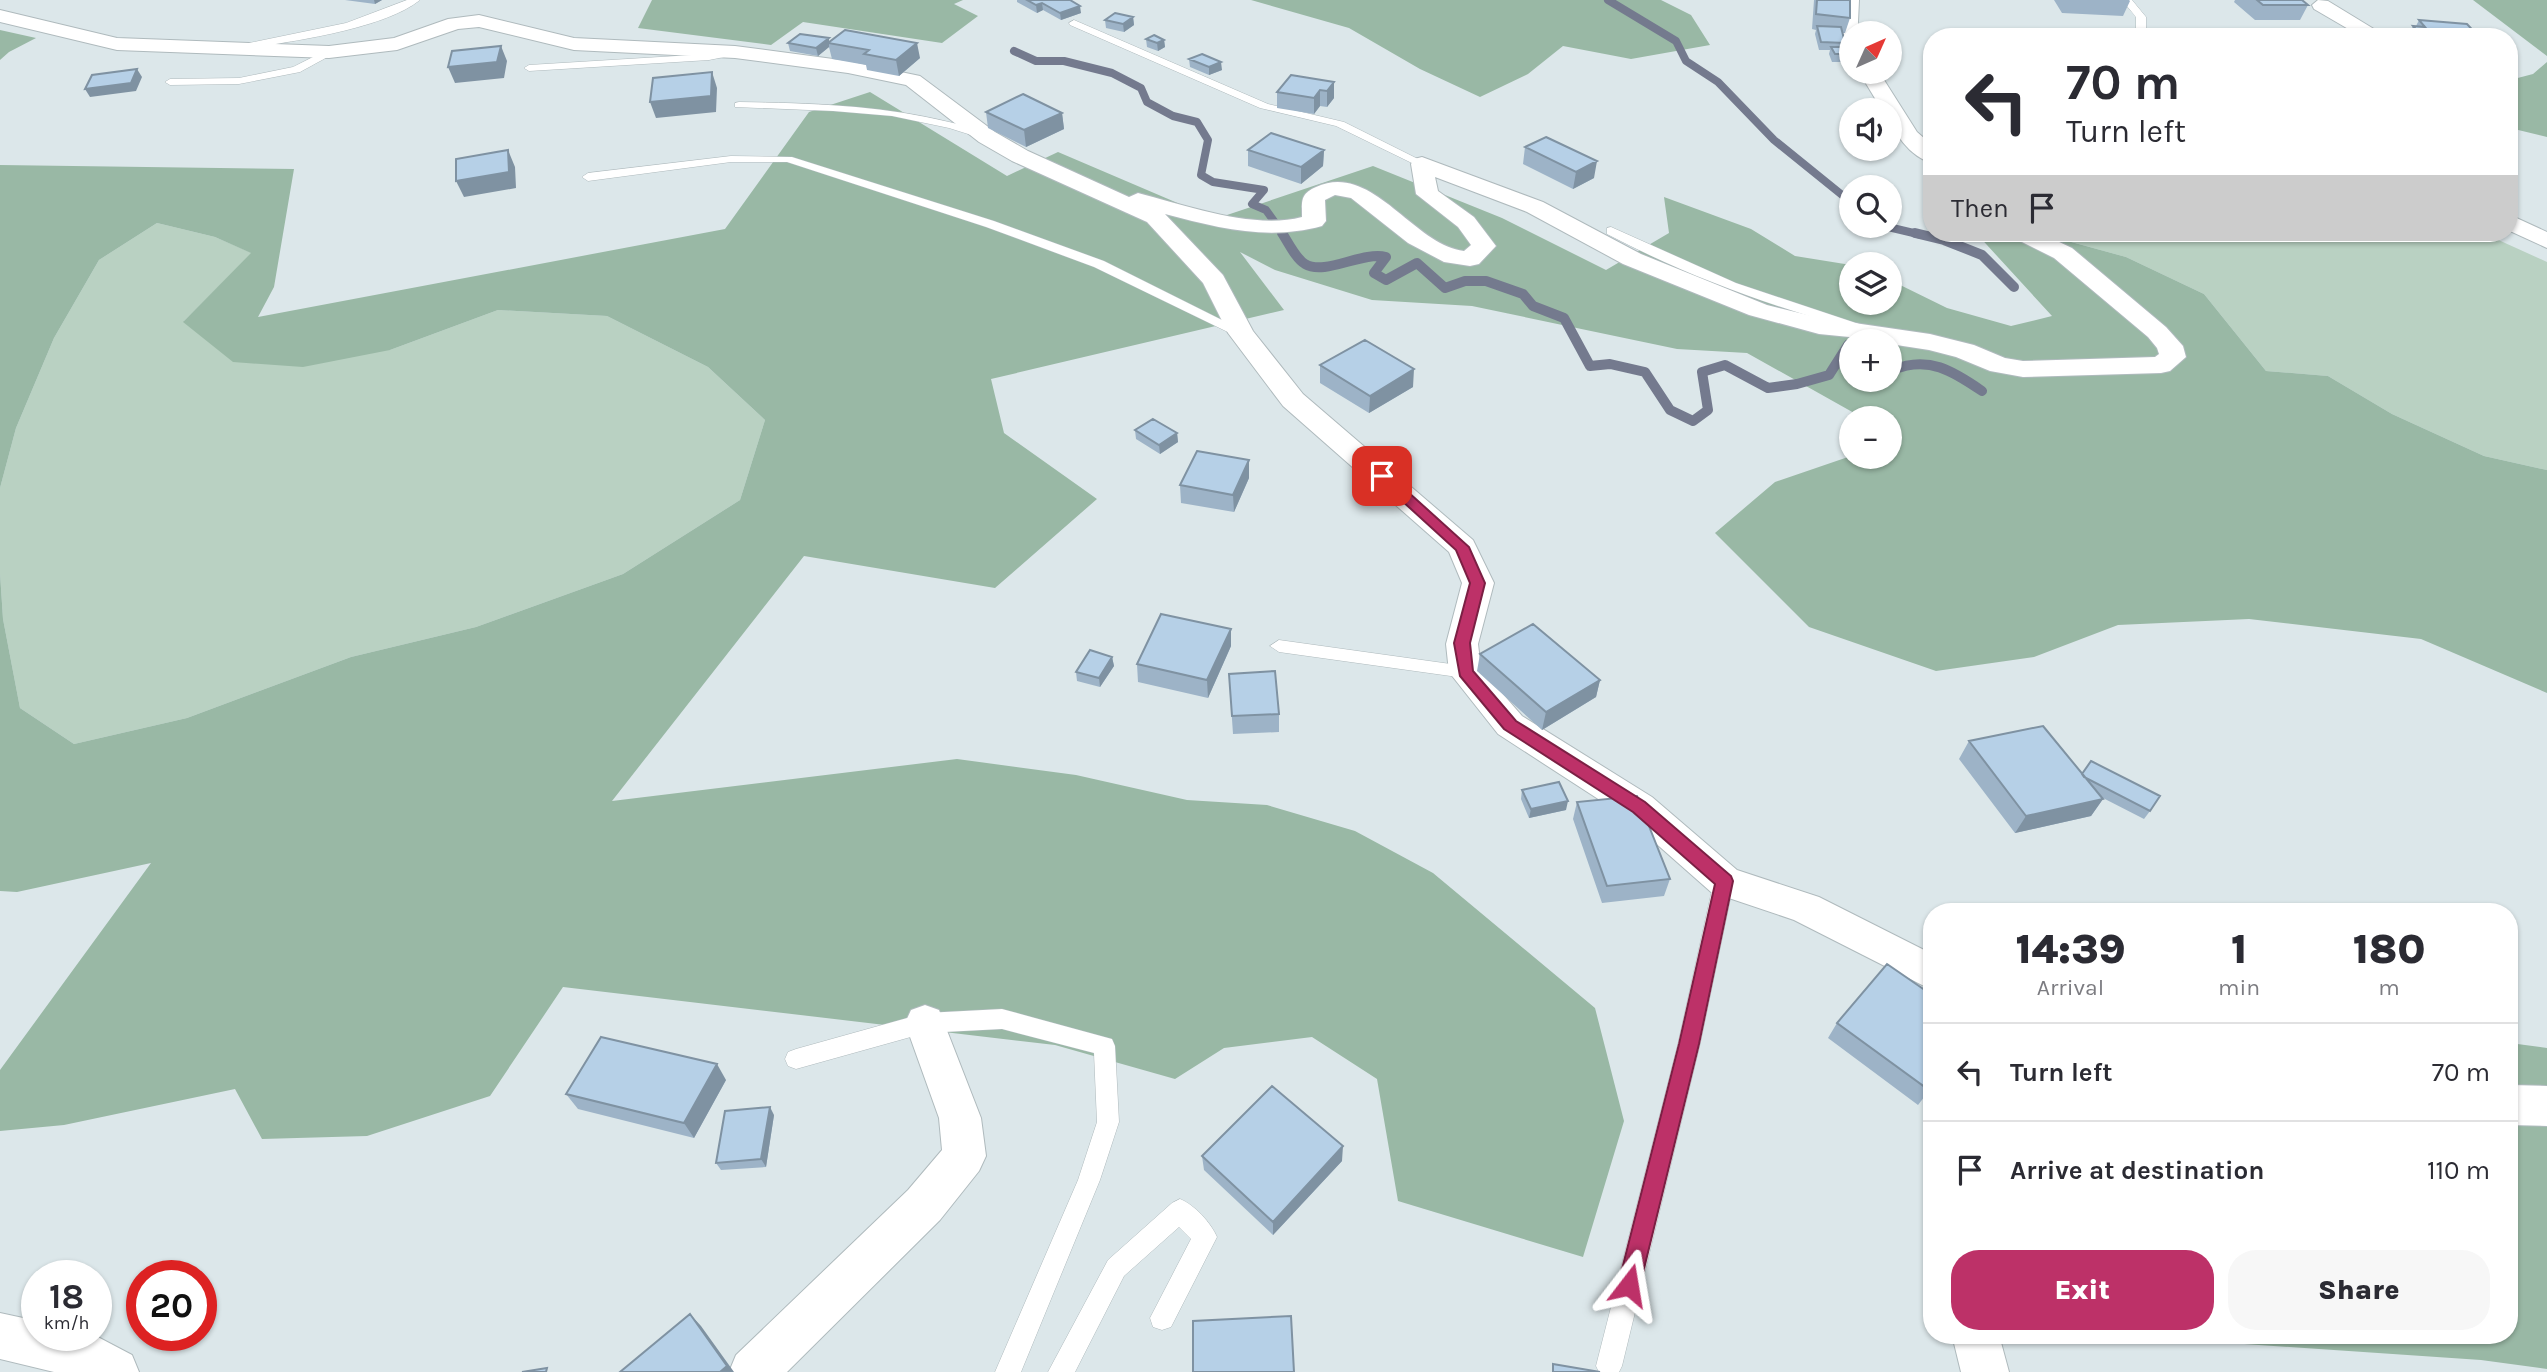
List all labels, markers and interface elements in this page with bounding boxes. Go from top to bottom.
north arrow [1839,21,1902,84]
map controls [1839,21,1902,469]
text: 70 m [2066,54,2180,111]
icon: left [1951,56,2042,147]
button: sound [1839,98,1902,161]
text: Turn left [2066,113,2186,150]
button: search [1839,175,1902,238]
icon: arrive [2023,189,2061,227]
text: Then [1951,193,2009,224]
button: layers [1839,252,1902,315]
button: + [1839,329,1902,392]
button: − [1839,406,1902,469]
pin [1352,446,1412,506]
icon: arrive [1363,457,1401,495]
text: 14:39 [2015,924,2126,974]
text: 1 [2231,924,2247,974]
text: 180 [2353,924,2426,974]
text: Arrival [2037,974,2104,1001]
text: min [2218,974,2260,1001]
text: m [2378,974,2400,1001]
icon: left [1951,1053,1989,1091]
text: Turn left [2010,1057,2112,1088]
text: 70 m [2432,1057,2490,1088]
icon: arrive [1951,1151,1989,1189]
text: Arrive at destination [2010,1155,2264,1186]
text: 110 m [2427,1155,2490,1186]
position arrow [1592,1248,1666,1322]
button: Exit [1951,1250,2214,1330]
button: Share [2228,1250,2490,1330]
speed limit sign: 20 [126,1260,217,1351]
text: 18 [49,1276,84,1317]
text: km/h [44,1312,89,1334]

